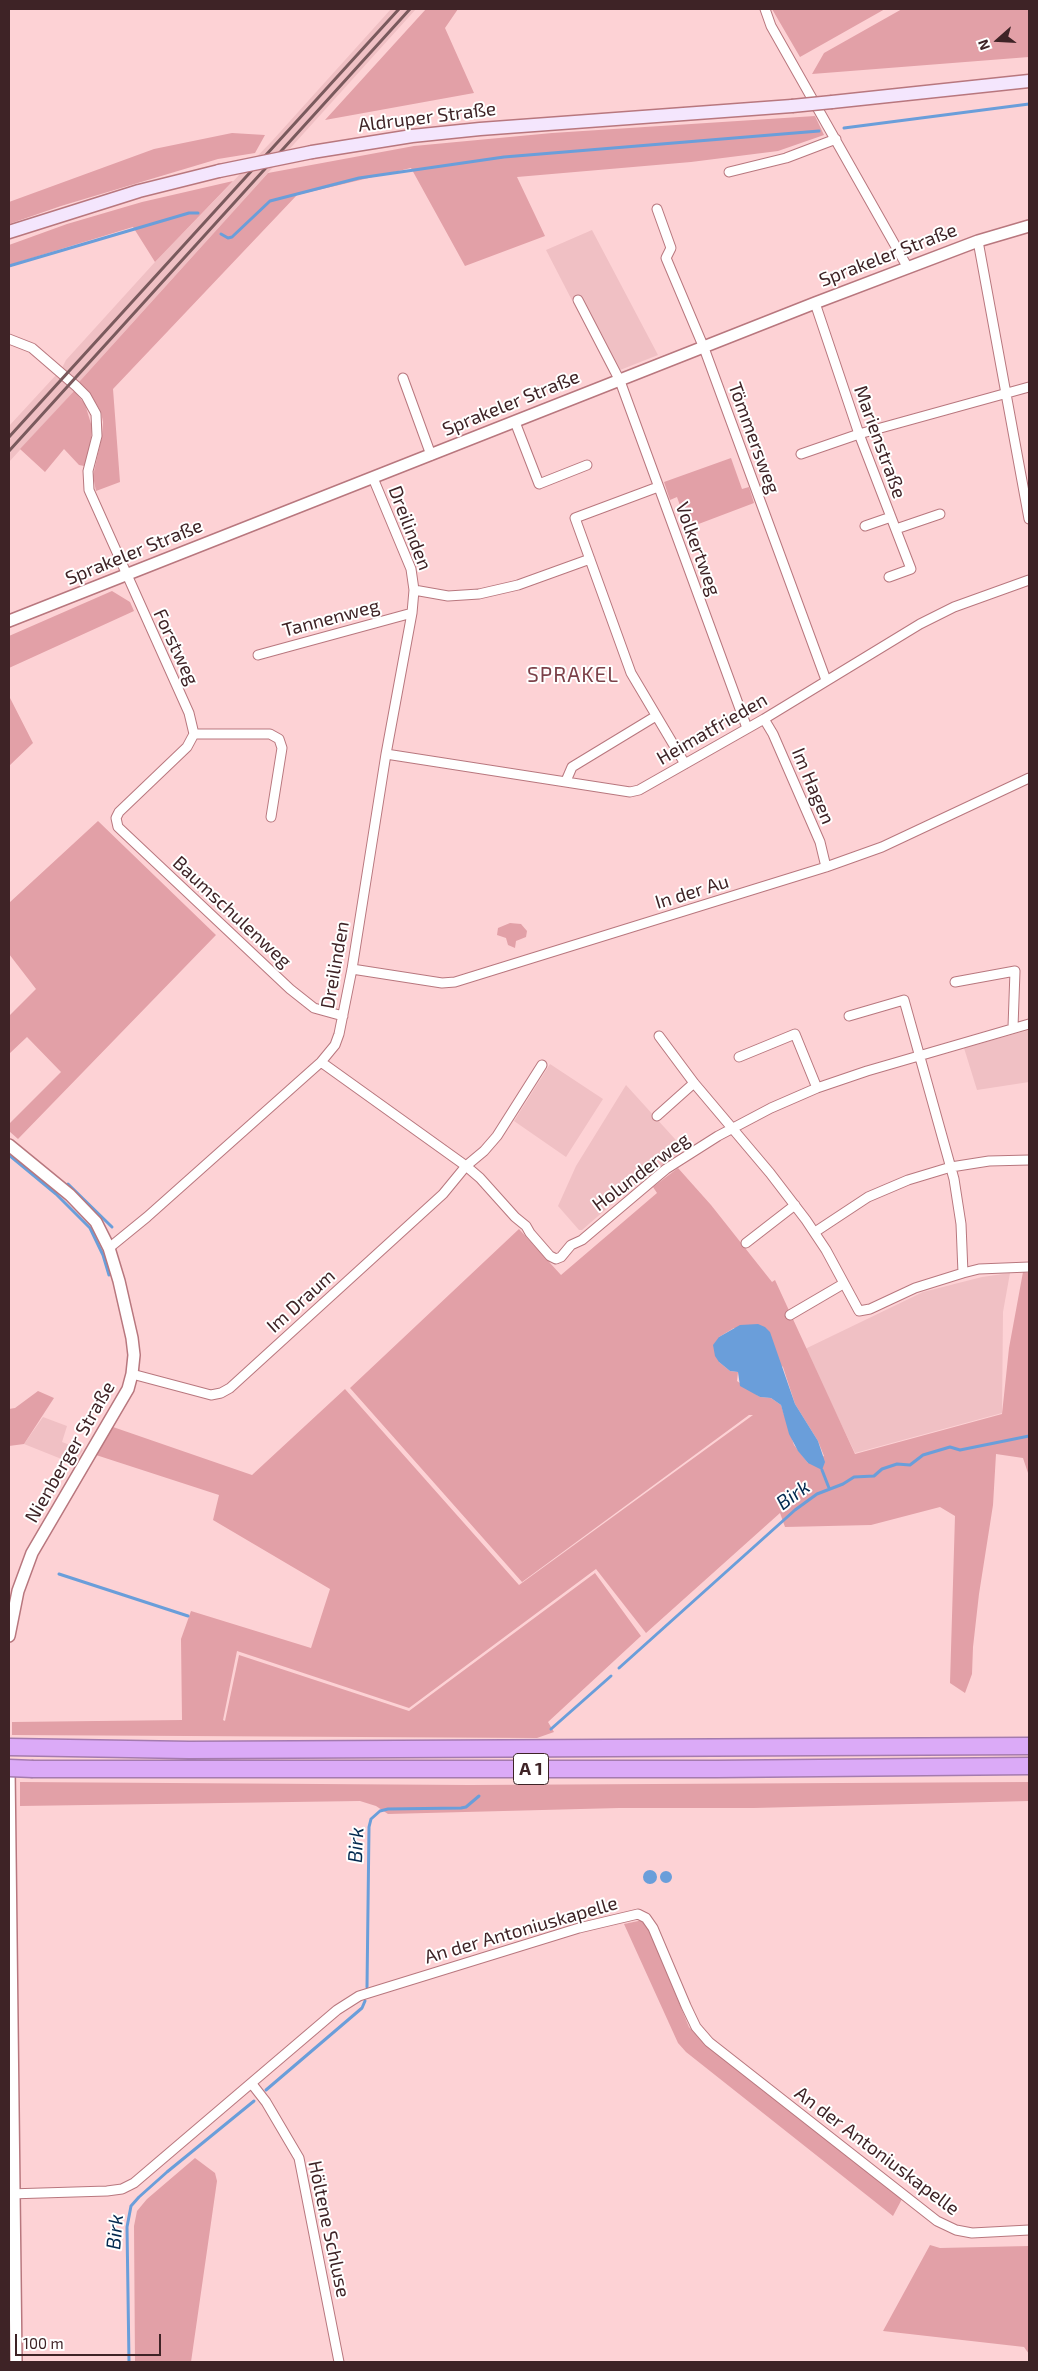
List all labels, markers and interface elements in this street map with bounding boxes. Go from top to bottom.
north arrow [973,15,1023,65]
text: N [974,38,993,53]
street label: Aldruper Straße [357,97,497,137]
street label: Sprakeler Straße [816,218,960,292]
street label: Sprakeler Straße [439,365,583,441]
street label: Tömmersweg [723,379,785,497]
street label: Marienstraße [849,382,911,502]
street label: Dreilinden [384,483,436,573]
street label: Volkertweg [671,499,725,599]
street label: Sprakeler Straße [62,514,206,590]
street label: Tannenweg [280,594,382,642]
street label: Forstweg [148,605,204,689]
district label: SPRAKEL [526,662,620,688]
street label: Heimatfrieden [653,688,771,770]
street label: Im Hagen [787,744,839,828]
street label: Baumschulenweg [168,851,296,973]
street label: In der Au [652,870,732,914]
street label: Dreilinden [316,919,354,1011]
street label: Holunderweg [588,1128,694,1216]
street label: Im Draum [262,1264,340,1338]
street label: Nienberger Straße [20,1377,120,1527]
water label: Birk [772,1475,814,1515]
road number: A 1 [514,1754,548,1785]
water label: Birk [343,1827,369,1863]
street label: An der Antoniuskapelle [422,1891,620,1969]
street label: An der Antoniuskapelle [790,2082,964,2220]
street label: Höltene Schluse [303,2159,355,2299]
water label: Birk [101,2213,129,2251]
scale bar [18,2324,164,2356]
text: 100 m [23,2334,64,2352]

